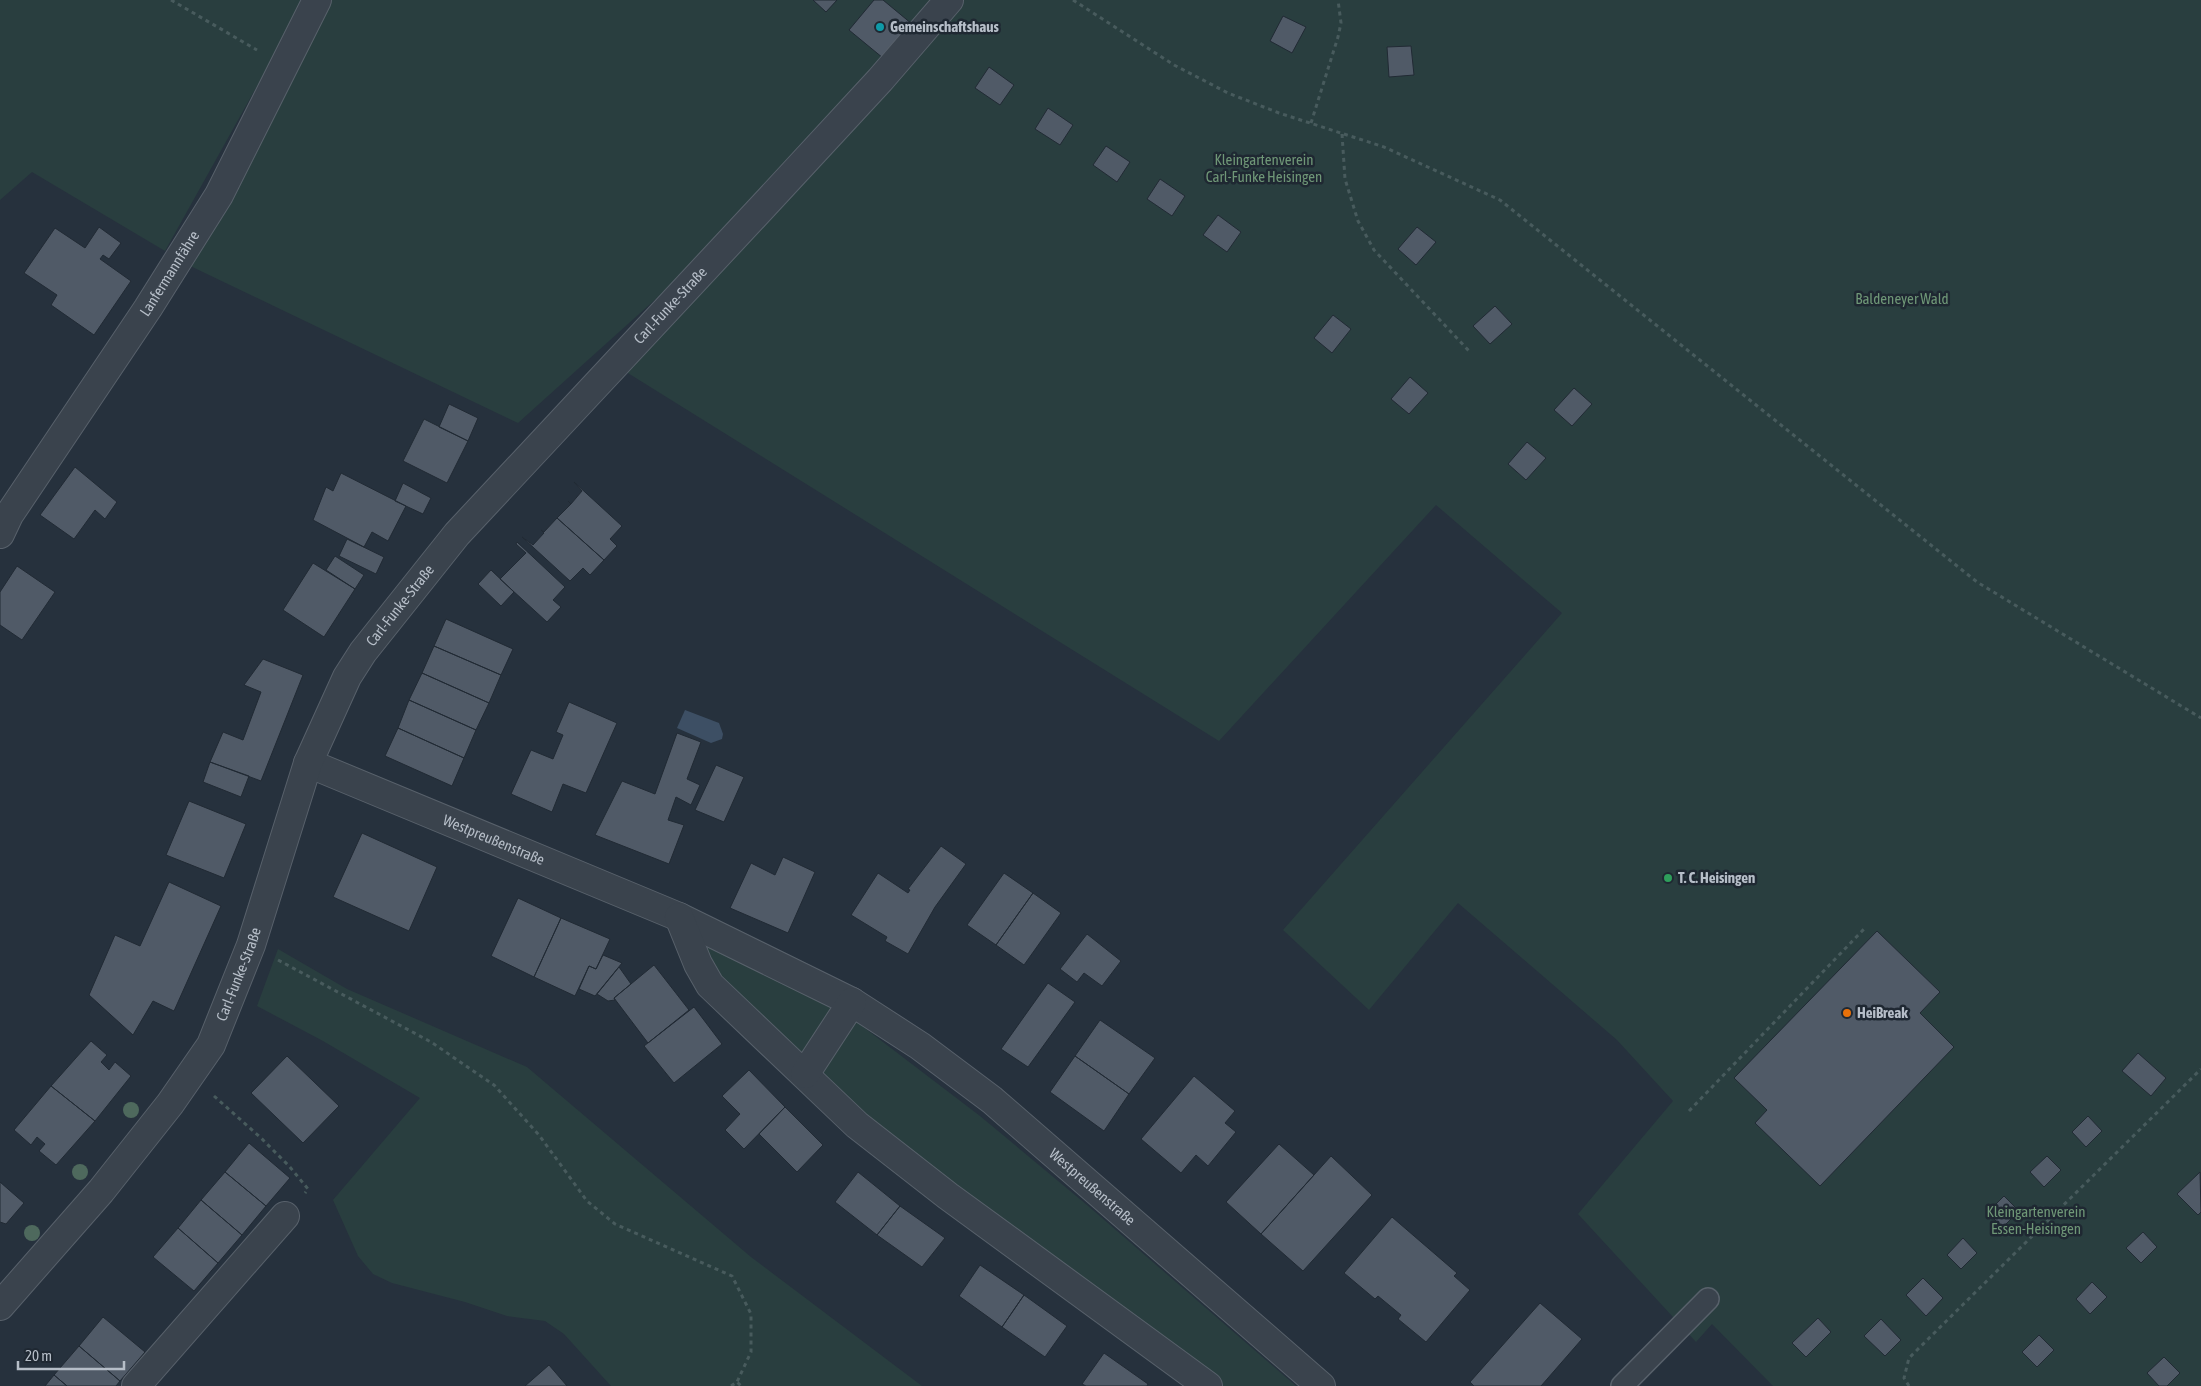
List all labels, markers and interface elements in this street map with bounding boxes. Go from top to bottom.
place label: Gemeinschaftshaus [890,18,999,35]
marker: Gemeinschaftshaus [874,21,886,33]
park label: Kleingartenverein Carl-Funke Heisingen [1206,151,1322,185]
street label: Lanfermannfähre [136,227,202,319]
street label: Carl-Funke-Straße [630,263,710,347]
park label: Baldeneyer Wald [1855,290,1949,307]
street label: Carl-Funke-Straße [362,561,437,649]
street label: Westpreußenstraße [441,811,547,868]
place label: T. C. Heisingen [1678,869,1755,886]
marker: T. C. Heisingen [1662,872,1674,884]
street label: Carl-Funke-Straße [213,925,264,1023]
place label: HeiBreak [1857,1004,1908,1021]
marker: HeiBreak [1841,1007,1853,1019]
street label: Westpreußenstraße [1046,1145,1139,1229]
park label: Kleingartenverein Essen-Heisingen [1986,1203,2086,1237]
scale bar [18,1338,124,1370]
text: 20 m [25,1347,52,1364]

